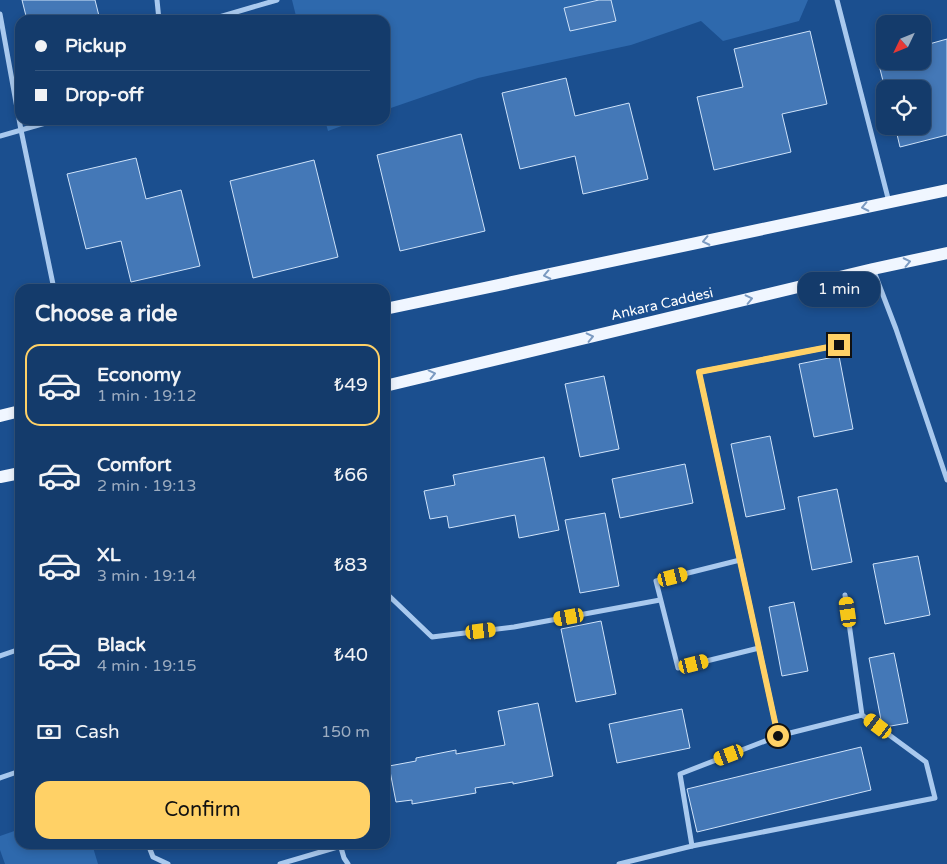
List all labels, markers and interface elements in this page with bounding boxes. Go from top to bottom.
north arrow [876,15,931,70]
map controls [876,15,931,135]
text: Pickup [65,35,126,57]
button: locate [876,80,931,135]
text: Drop-off [65,84,144,106]
one-way arrow [861,201,870,212]
one-way arrow [702,235,711,246]
one-way arrow [902,257,911,268]
one-way arrow [543,269,552,280]
callout: 1 min [798,272,880,308]
text: 1 min [818,279,860,299]
street label: Ankara Caddesi [609,284,715,324]
one-way arrow [744,294,753,305]
text: Choose a ride [35,301,178,327]
one-way arrow [586,332,595,343]
route end [828,334,850,356]
icon: car [37,363,82,408]
text: Economy [97,364,181,386]
one-way arrow [428,369,437,380]
text: ₺49 [334,374,368,396]
text: 1 min · 19:12 [97,386,196,406]
icon: car [37,453,82,498]
text: Comfort [97,454,171,476]
text: ₺66 [334,464,368,486]
text: 2 min · 19:13 [97,476,196,496]
icon: car [37,543,82,588]
text: XL [97,544,121,566]
text: ₺83 [334,554,368,576]
text: 3 min · 19:14 [97,566,196,586]
car [656,566,689,588]
car [838,596,857,628]
car [552,607,585,627]
car [465,622,496,640]
icon: car [37,633,82,678]
text: Black [97,634,146,656]
text: ₺40 [334,644,368,666]
car [677,653,710,675]
text: 4 min · 19:15 [97,656,196,676]
car [861,711,894,741]
icon: cash [35,718,63,746]
text: Cash [75,721,120,743]
text: 150 m [321,722,370,742]
route start [767,725,789,747]
car [712,743,745,767]
button: Confirm [35,781,370,839]

